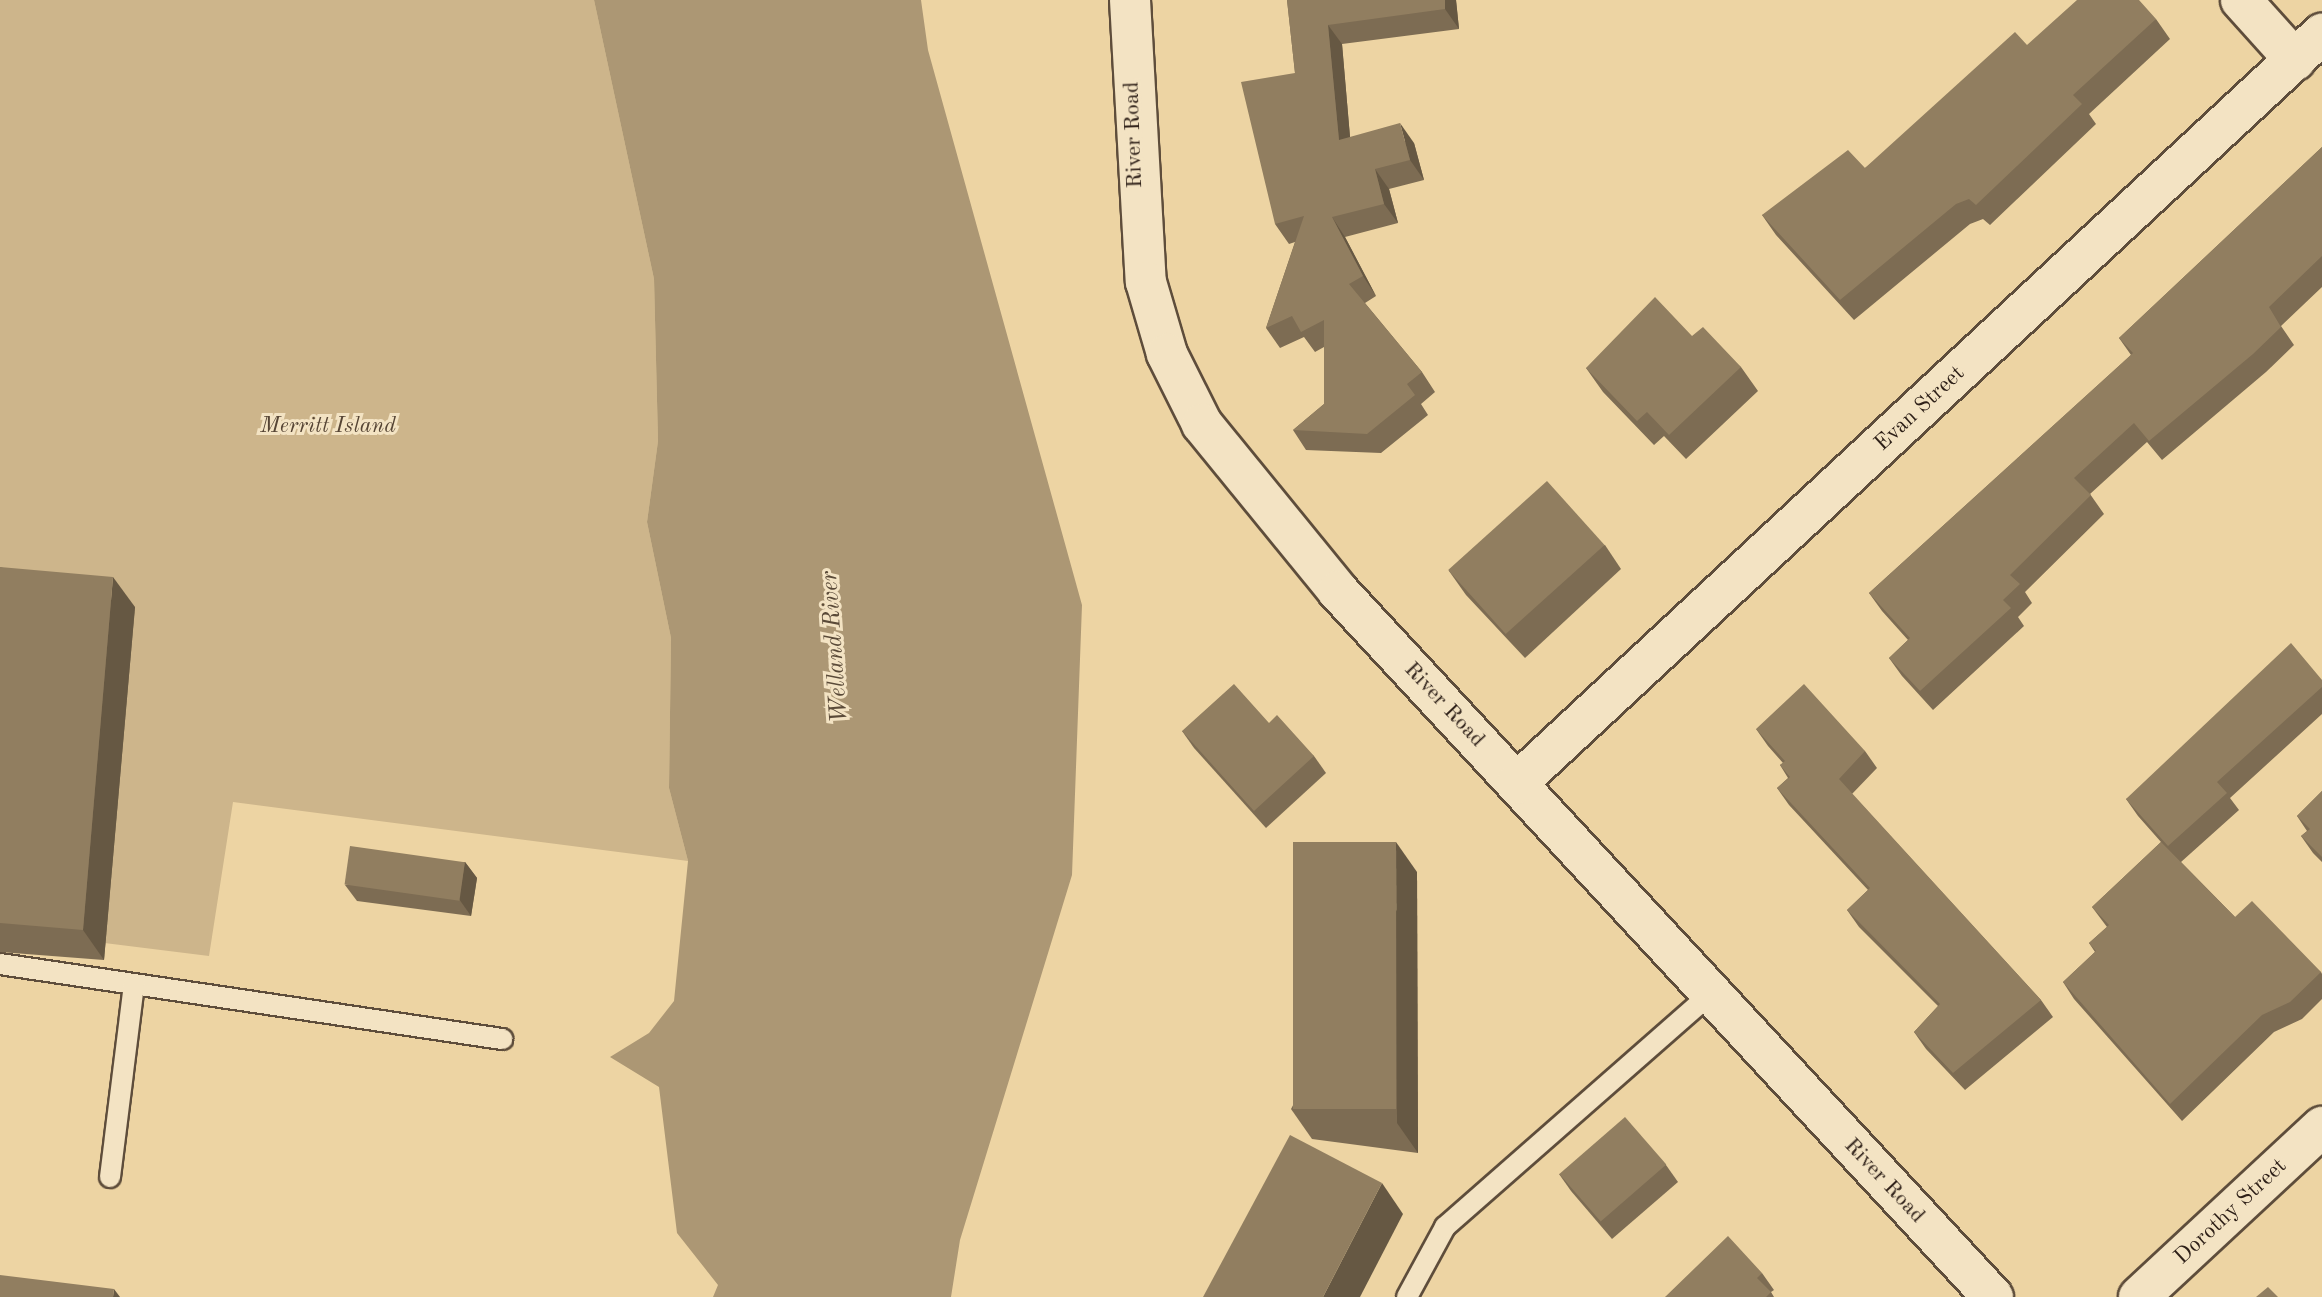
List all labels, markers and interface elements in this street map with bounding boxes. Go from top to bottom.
street label: River Road [1119,81,1149,189]
street label: Evan Street [1870,361,1970,457]
park label: Merritt Island [260,414,396,440]
water label: Welland River [816,570,856,724]
street label: River Road [1398,657,1490,753]
street label: River Road [1838,1133,1930,1229]
street label: Dorothy Street [2169,1153,2293,1271]

